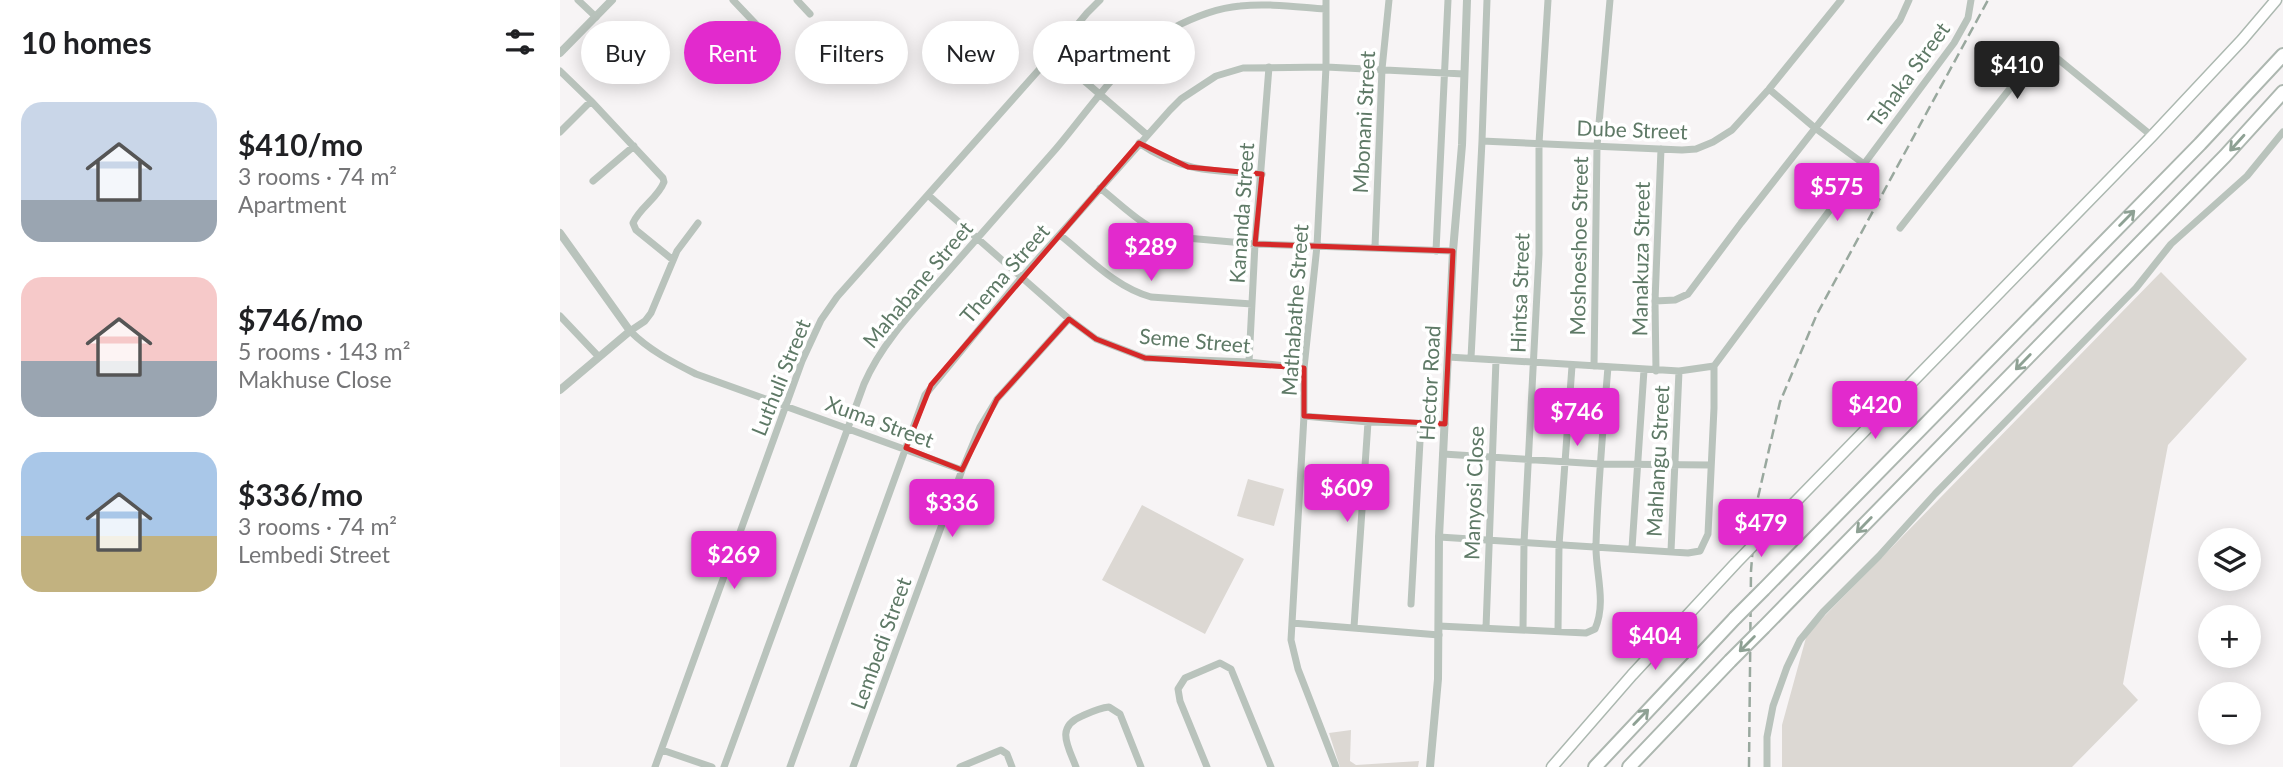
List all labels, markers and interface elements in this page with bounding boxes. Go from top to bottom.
street label: Tshaka Street [1862,17,1955,131]
chip: Buy [581,21,670,84]
chip: Rent [684,21,781,84]
chip: Filters [795,21,908,84]
chip: New [922,21,1019,84]
chip: Apartment [1033,21,1195,84]
icon: filters [501,23,539,61]
text: 10 homes [21,24,152,60]
pin: $410 [1976,42,2058,101]
street label: Mbonani Street [1347,50,1379,194]
text: $410 [1990,50,2044,78]
street label: Dube Street [1576,115,1688,143]
text: $410/mo [238,126,363,162]
icon: home [77,130,161,214]
one-way arrow [2229,134,2245,152]
street label: Kananda Street [1224,141,1258,284]
street label: Moshoeshoe Street [1564,156,1592,336]
text: 3 rooms · 74 m² [238,162,397,190]
pin: $575 [1796,164,1878,223]
text: $575 [1810,172,1864,200]
street label: Manakuza Street [1626,181,1654,337]
text: Apartment [238,190,346,218]
one-way arrow [2119,209,2136,226]
street label: Mahabane Street [857,215,977,352]
street label: Thema Street [954,218,1054,328]
street label: Mathabathe Street [1276,223,1313,397]
pin: $289 [1110,224,1192,283]
text: $289 [1124,232,1178,260]
street label: Hintsa Street [1504,232,1534,354]
text: $746/mo [238,301,363,337]
icon: home [77,305,161,389]
street label: Luthuli Street [745,315,815,439]
street label: Seme Street [1138,323,1252,357]
street label: Hector Road [1413,325,1445,441]
text: 5 rooms · 143 m² [238,337,410,365]
one-way arrow [2014,353,2031,370]
text: Makhuse Close [238,365,392,393]
pin: $420 [1834,382,1916,441]
street label: Mahlangu Street [1641,384,1673,537]
pin: $746 [1536,388,1618,448]
street label: Xuma Street [823,390,938,452]
text: $420 [1848,390,1902,418]
text: $746 [1550,397,1604,425]
street label: Manyosi Close [1458,426,1488,560]
pin: $609 [1306,464,1388,524]
text: $609 [1320,473,1374,501]
text: $336/mo [238,476,363,512]
icon: home [77,480,161,564]
pin: $336 [911,480,993,539]
text: $336 [925,488,979,516]
pin: $479 [1720,500,1802,559]
text: $479 [1734,508,1788,536]
text: 3 rooms · 74 m² [238,512,397,540]
one-way arrow [1855,516,1872,533]
map controls [2198,528,2261,745]
button: layers [2198,528,2261,591]
pin: $269 [693,532,775,591]
text: Lembedi Street [238,540,390,568]
text: $269 [707,540,761,568]
street label: Lembedi Street [845,573,916,712]
button: + [2198,605,2261,668]
pin: $404 [1614,612,1696,672]
text: $404 [1628,621,1682,649]
one-way arrow [1739,635,1756,652]
button: − [2198,682,2261,745]
one-way arrow [1633,709,1650,726]

